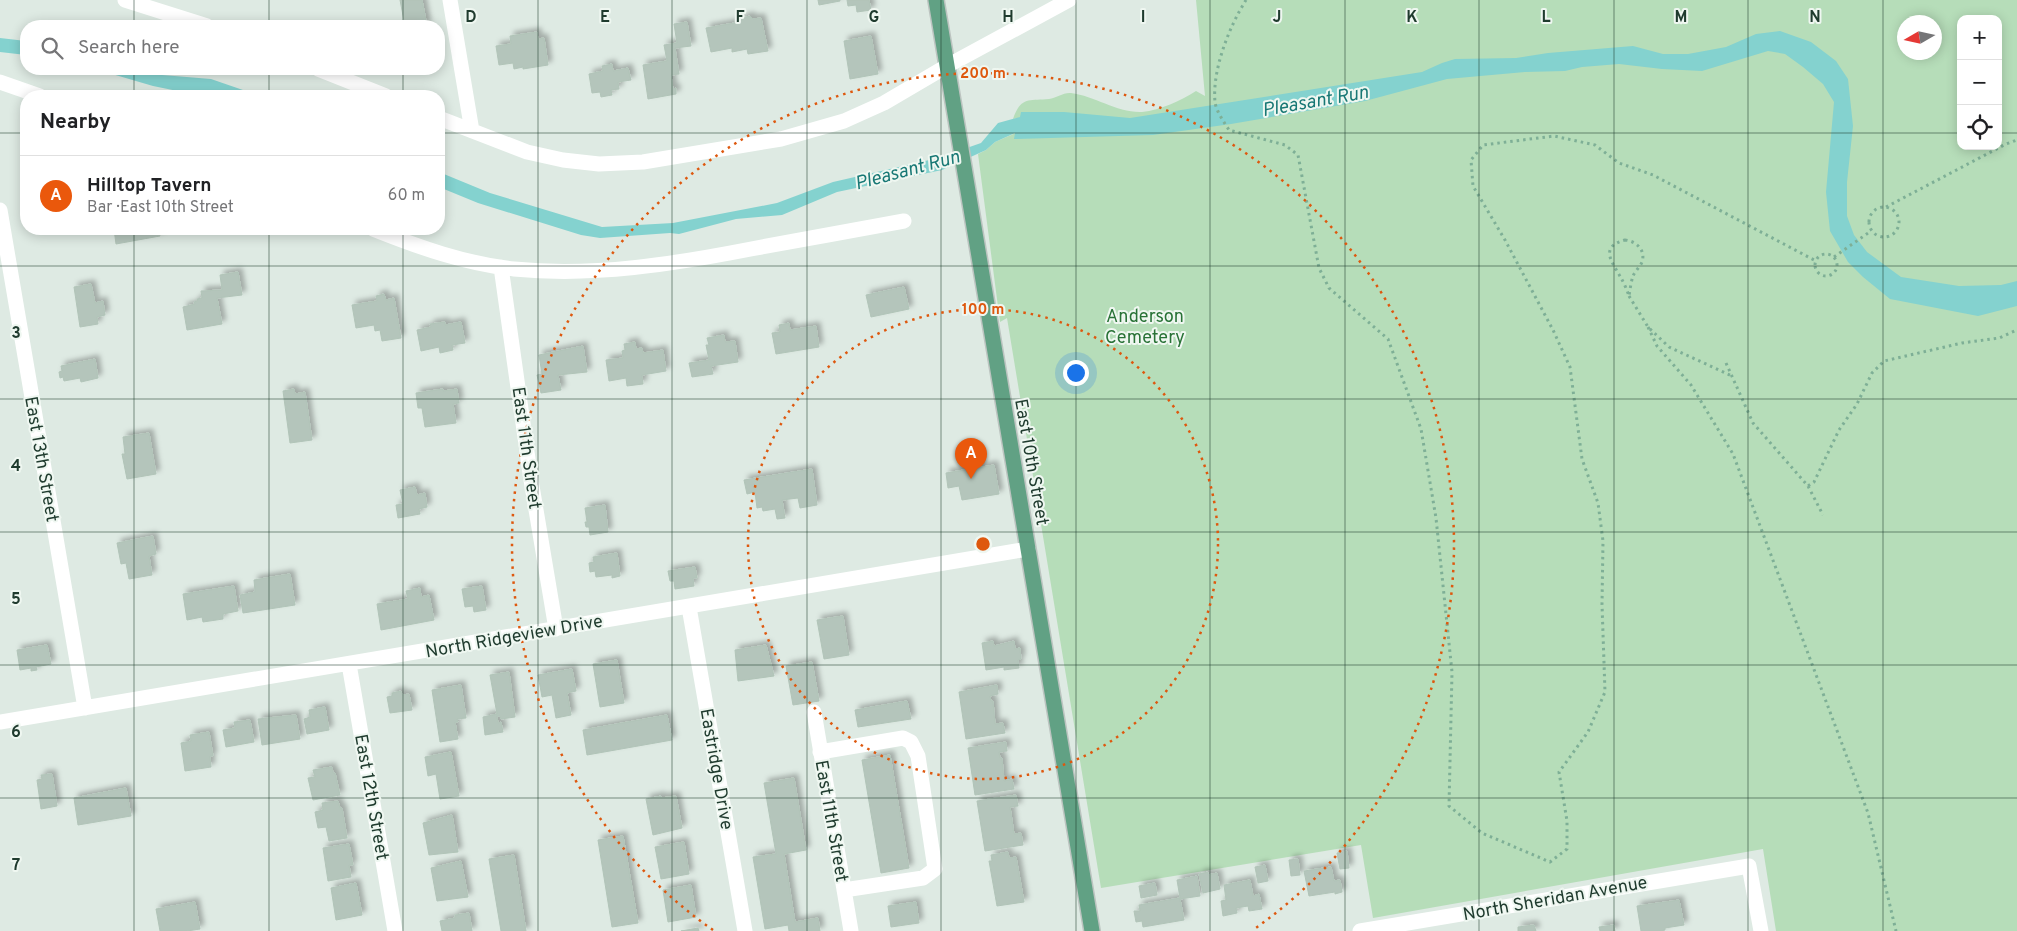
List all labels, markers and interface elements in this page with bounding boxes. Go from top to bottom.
text: D [465,8,477,28]
text: E [600,8,610,28]
text: F [735,8,745,28]
text: G [869,8,879,28]
text: H [1002,8,1014,28]
text: I [1141,8,1145,28]
text: J [1273,8,1281,28]
text: K [1406,8,1418,28]
text: L [1541,8,1551,28]
text: M [1675,8,1687,28]
text: N [1809,8,1821,28]
north arrow [1897,15,1942,60]
map controls [1957,15,2002,150]
button: + [1957,15,2002,60]
search box [20,20,445,75]
icon: search [38,34,66,62]
text: Search here [78,36,180,60]
button: − [1957,60,2002,105]
text: 200 m [960,65,1006,84]
water label: Pleasant Run [1260,81,1371,123]
button: locate [1957,105,2002,150]
text: Nearby [40,109,111,136]
water label: Pleasant Run [852,145,963,196]
text: Hilltop Tavern [87,174,211,198]
text: A [50,186,62,206]
text: 60 m [388,186,425,206]
text: Bar · East 10th Street [87,198,234,218]
text: 100 m [962,301,1004,320]
park label: Anderson Cemetery [1105,306,1185,350]
text: 3 [11,324,21,344]
your location [1063,360,1089,386]
street label: East 11th Street [506,386,545,511]
street label: East 13th Street [18,395,63,524]
street label: East 10th Street [1008,397,1053,527]
pin: A [955,438,987,479]
text: 4 [11,457,21,477]
centre of rings [974,535,992,553]
text: 5 [11,590,21,610]
street label: North Ridgeview Drive [424,611,605,664]
street label: Eastridge Drive [694,707,738,832]
text: 6 [11,723,21,743]
street label: East 12th Street [348,732,393,862]
street label: East 11th Street [808,759,853,884]
text: 7 [12,856,20,876]
street label: North Sheridan Avenue [1461,872,1649,927]

